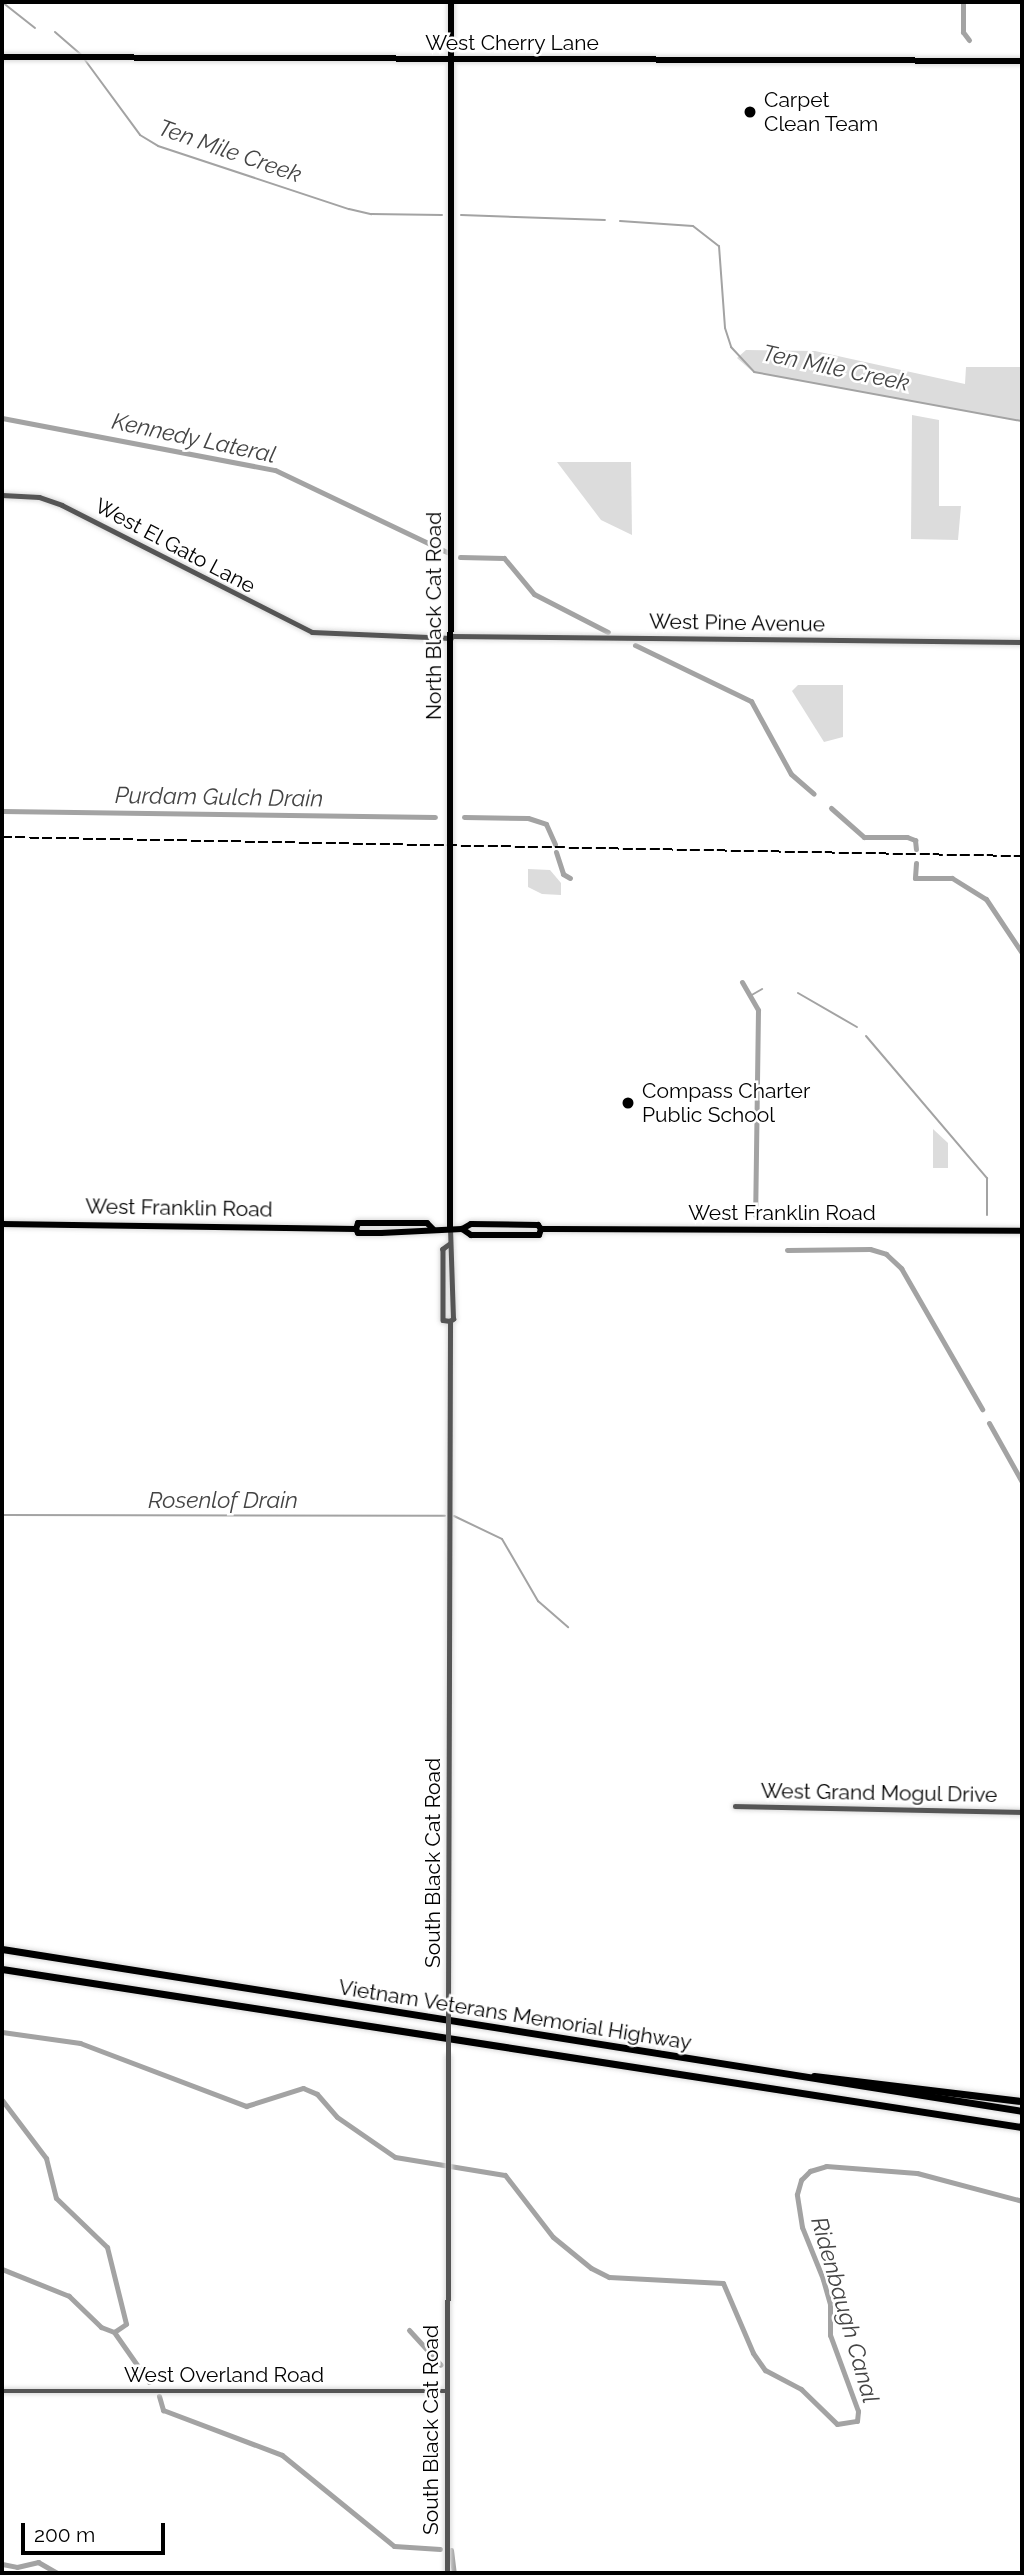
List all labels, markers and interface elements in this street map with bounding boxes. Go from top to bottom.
street label: West Cherry Lane [425,30,599,56]
place label: Carpet Clean Team [764,87,879,137]
marker: Carpet Clean Team [742,104,758,120]
water label: Ten Mile Creek [155,114,305,188]
water label: Ten Mile Creek [760,339,912,397]
water label: Kennedy Lateral [109,407,279,469]
street label: West El Gato Lane [90,493,260,599]
street label: North Black Cat Road [421,512,447,720]
street label: West Pine Avenue [648,609,826,637]
water label: Purdam Gulch Drain [115,781,323,813]
place label: Compass Charter Public School [642,1078,810,1128]
marker: Compass Charter Public School [620,1095,636,1111]
street label: West Franklin Road [85,1194,273,1222]
street label: West Franklin Road [688,1200,876,1226]
water label: Rosenlof Drain [148,1486,298,1514]
street label: South Black Cat Road [420,1758,446,1968]
street label: West Grand Mogul Drive [760,1778,998,1808]
street label: Vietnam Veterans Memorial Highway [336,1975,694,2055]
water label: Ridenbaugh Canal [805,2214,885,2406]
street label: South Black Cat Road [418,2325,444,2535]
street label: West Overland Road [124,2362,324,2388]
scale bar [24,2508,168,2552]
text: 200 m [34,2522,95,2547]

